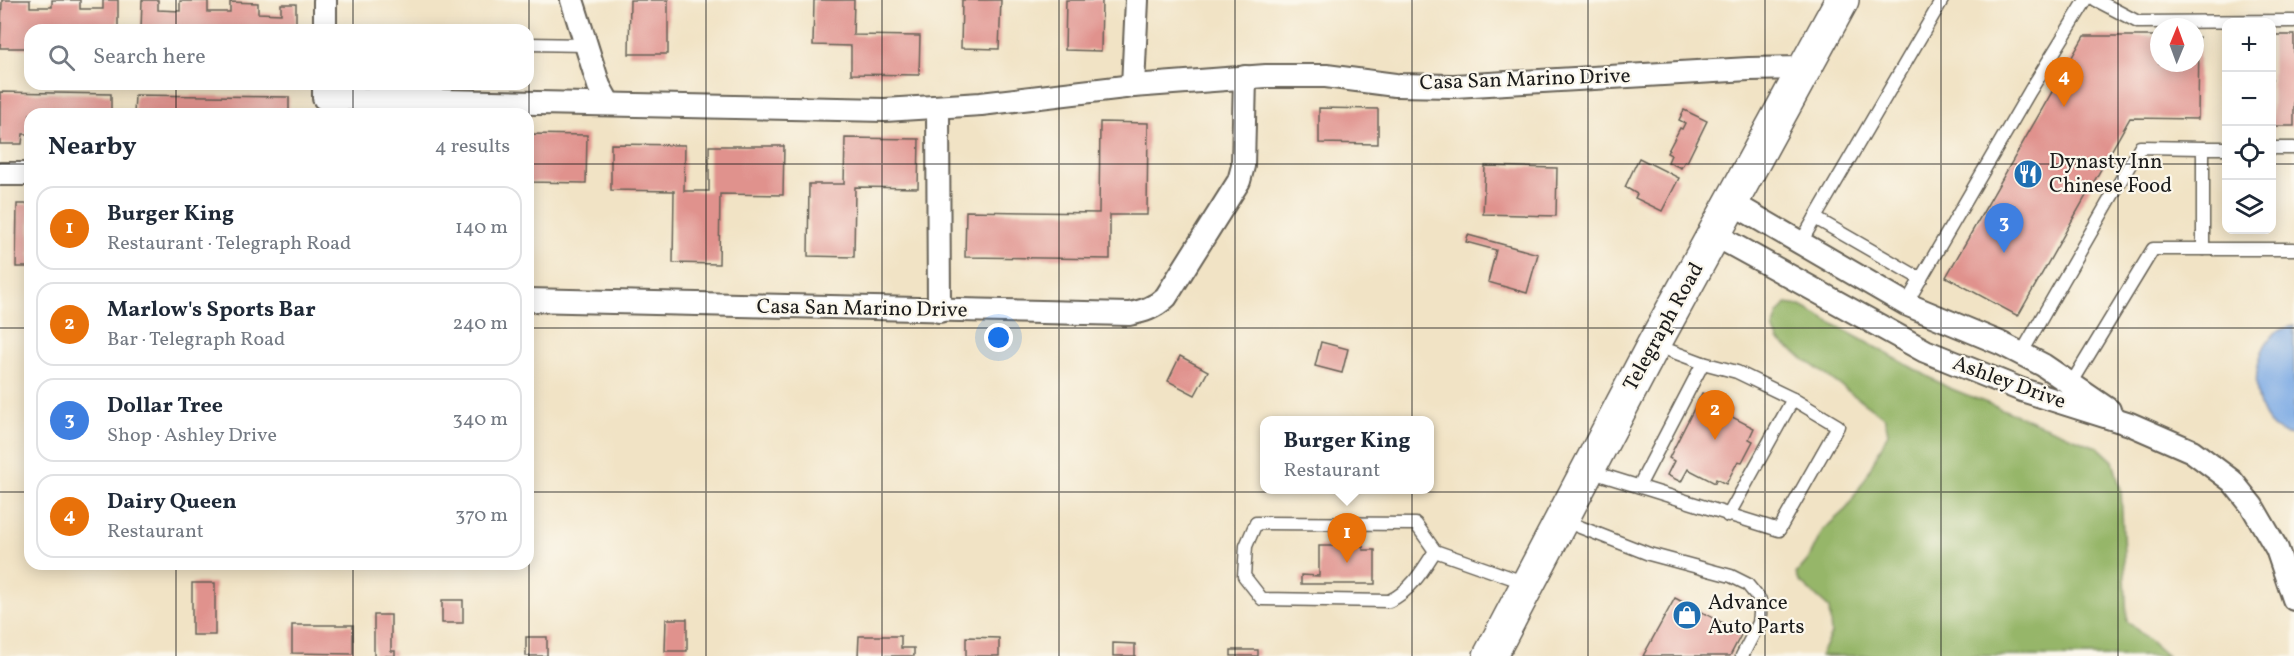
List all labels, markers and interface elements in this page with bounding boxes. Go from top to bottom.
north arrow [2150,18,2204,72]
map controls [2222,18,2276,234]
button: + [2222,18,2276,72]
search box [24,24,534,90]
icon: search [45,41,78,74]
text: Search here [93,42,206,73]
pin: 4 [2044,57,2084,107]
street label: Casa San Marino Drive [1419,62,1631,98]
button: − [2222,72,2276,126]
button: locate [2222,126,2276,180]
text: Nearby [48,129,137,165]
text: 4 results [435,133,510,161]
place label: Dynasty Inn Chinese Food [2049,148,2172,201]
restaurant icon: Dynasty Inn Chinese Food [2012,158,2044,190]
button: layers [2222,180,2276,234]
text: Burger King [107,199,234,230]
pin: 3 [1984,204,2024,253]
text: 1 [65,214,74,242]
text: 140 m [455,214,508,242]
text: Restaurant · Telegraph Road [107,230,351,258]
street label: Telegraph Road [1617,257,1711,397]
street label: Casa San Marino Drive [756,293,968,325]
text: Marlow's Sports Bar [107,295,316,326]
text: 2 [64,310,75,338]
text: 240 m [453,310,508,338]
your location [984,323,1013,352]
text: Bar · Telegraph Road [107,326,285,354]
street label: Ashley Drive [1948,349,2070,417]
pin: 2 [1696,390,1734,440]
text: Dollar Tree [107,391,223,422]
text: 3 [64,406,75,434]
text: 340 m [452,406,508,434]
popup [1260,416,1434,494]
text: Shop · Ashley Drive [107,422,277,450]
text: Burger King [1283,426,1411,457]
text: Restaurant [1283,457,1380,485]
text: Dairy Queen [107,487,237,518]
text: 4 [63,502,76,530]
text: 370 m [455,502,508,530]
pin: 1 [1328,514,1366,563]
text: Restaurant [107,518,204,546]
place label: Advance Auto Parts [1708,589,1805,642]
shop icon: Advance Auto Parts [1671,599,1703,631]

